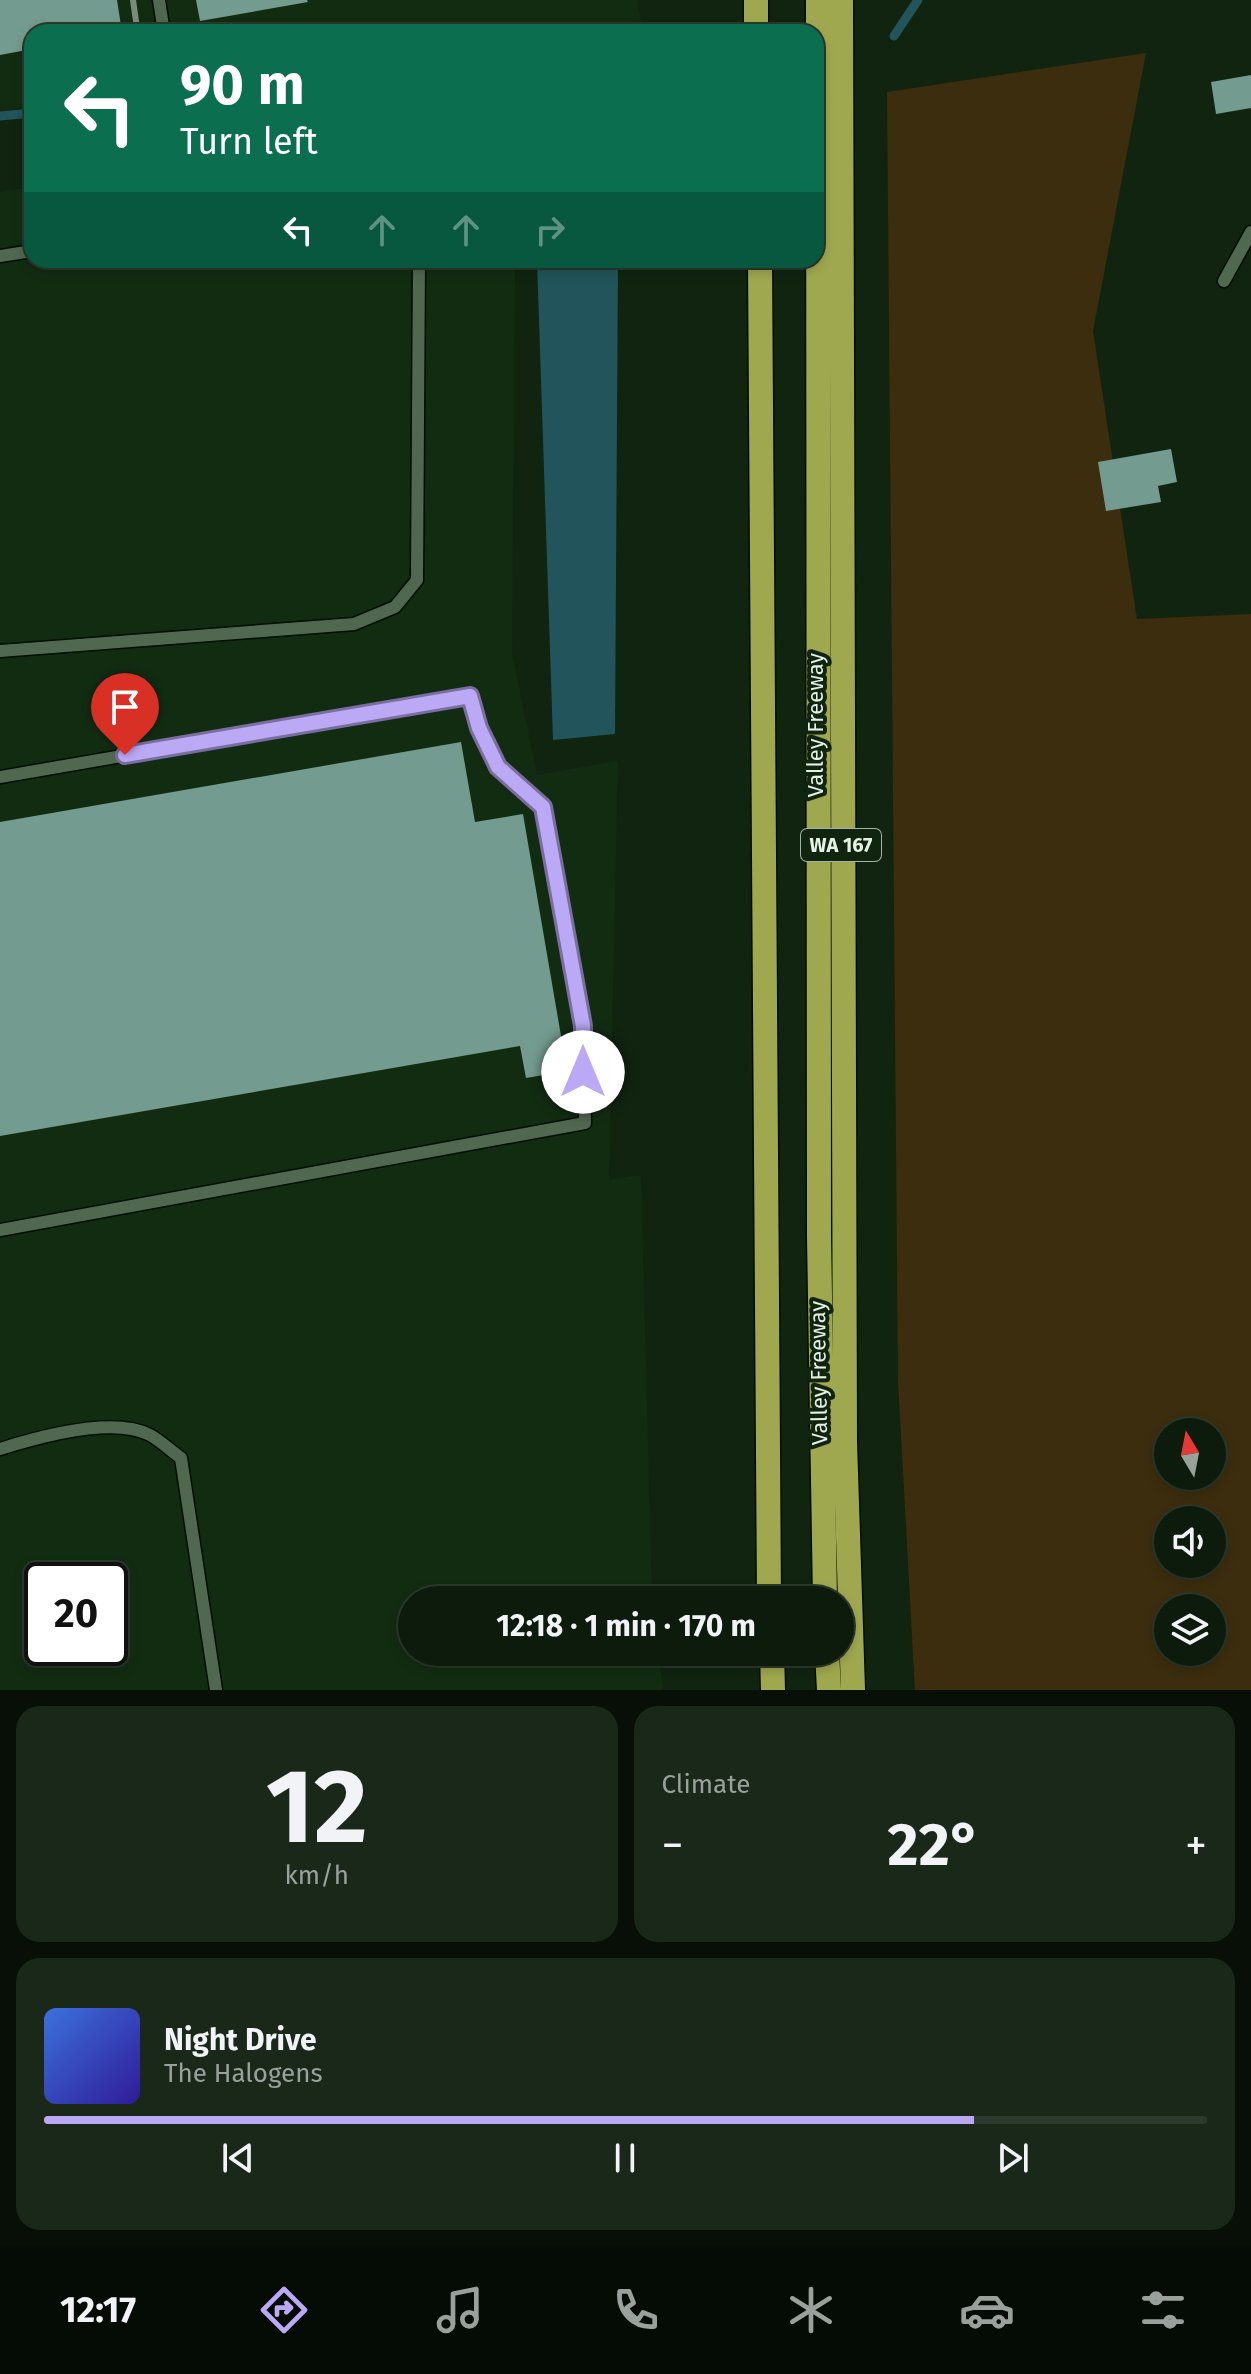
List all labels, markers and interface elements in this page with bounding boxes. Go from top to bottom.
text: 90 m [180,52,305,119]
icon: left [48,56,152,160]
text: Turn left [180,120,318,164]
icon: left [276,208,320,252]
icon: ahead [360,208,404,252]
icon: ahead [444,208,488,252]
icon: right [528,208,572,252]
street label: Valley Freeway [802,653,829,797]
pin [91,673,159,755]
icon: arrive [103,685,147,729]
road number: WA 167 [801,829,881,861]
position arrow [541,1030,625,1114]
street label: Valley Freeway [804,1300,833,1445]
north arrow [1154,1418,1226,1490]
map controls [1154,1418,1226,1666]
button: sound [1154,1506,1226,1578]
speed limit sign: 20 [24,1562,128,1666]
button: layers [1154,1594,1226,1666]
text: 12:18 · 1 min · 170 m [496,1608,756,1644]
text: 12 [266,1745,368,1870]
text: Climate [662,1769,750,1800]
text: 22° [888,1809,981,1881]
text: − [662,1819,684,1872]
text: + [1185,1819,1207,1872]
text: km/h [285,1860,349,1891]
text: Night Drive [164,2022,317,2058]
text: The Halogens [164,2058,323,2089]
icon: previous [216,2136,260,2180]
icon: pause [603,2136,647,2180]
icon: next [991,2136,1035,2180]
icon: directions [256,2282,312,2338]
icon: music [432,2282,488,2338]
icon: phone [608,2282,664,2338]
icon: climate [783,2282,839,2338]
icon: car [959,2282,1015,2338]
icon: filters [1135,2282,1191,2338]
text: 12:17 [60,2288,136,2332]

